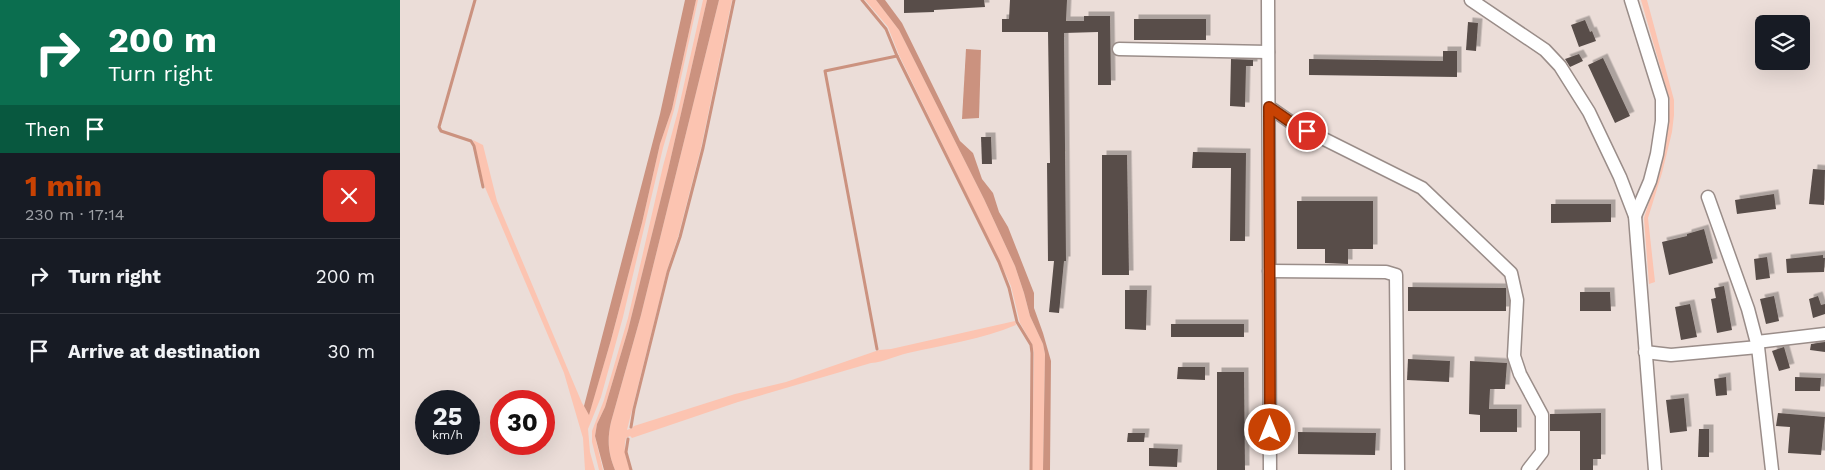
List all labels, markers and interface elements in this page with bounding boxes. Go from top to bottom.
map controls [1755,15,1810,70]
button: layers [1755,15,1810,70]
text: 200 m [108,19,217,61]
icon: right [25,20,90,85]
text: Turn right [108,61,213,86]
pin [1286,110,1328,152]
icon: arrive [81,115,109,143]
icon: arrive [1293,117,1321,145]
text: Then [25,118,71,141]
text: 1 min [25,168,102,203]
button: close [323,170,375,222]
text: 230 m · 17:14 [25,205,125,224]
icon: right [25,262,53,290]
text: Turn right [68,265,161,288]
text: 200 m [316,265,375,288]
icon: arrive [25,337,53,365]
text: Arrive at destination [68,340,260,363]
text: 30 m [328,340,375,363]
speed limit sign: 30 [490,390,555,455]
text: 25 [433,402,462,431]
position arrow [1243,403,1295,455]
text: km/h [432,428,463,442]

